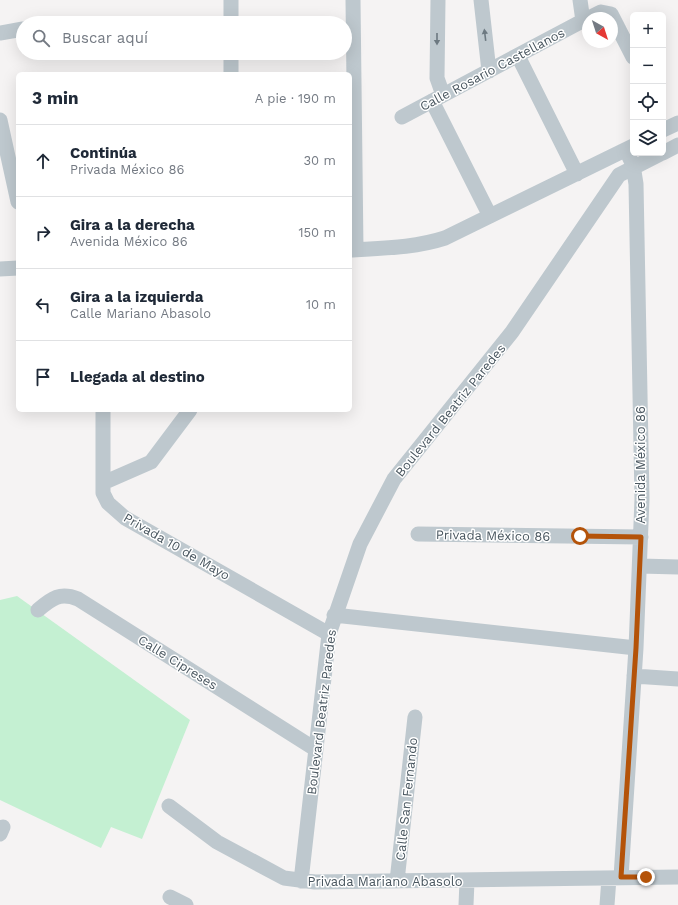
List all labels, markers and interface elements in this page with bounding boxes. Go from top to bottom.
north arrow [582,12,618,48]
map controls [630,12,666,156]
button: + [630,12,666,48]
search box [16,16,352,60]
street label: Calle Rosario Castellanos [417,25,567,114]
icon: search [30,27,52,49]
text: Buscar aquí [62,29,148,47]
one-way arrow [482,29,488,41]
one-way arrow [434,33,440,46]
button: − [630,48,666,84]
button: locate [630,84,666,120]
text: 3 min [32,88,78,108]
text: A pie · 190 m [255,91,336,106]
button: layers [630,120,666,156]
text: Continúa [70,144,137,162]
icon: ahead [32,150,54,172]
text: 30 m [304,153,336,168]
text: Privada México 86 [70,162,184,177]
text: Gira a la derecha [70,216,195,234]
icon: right [32,222,54,244]
text: 150 m [298,225,336,240]
text: Avenida México 86 [70,234,188,249]
text: Gira a la izquierda [70,288,203,306]
icon: left [32,294,54,316]
text: 10 m [306,297,336,312]
text: Calle Mariano Abasolo [70,306,211,321]
street label: Boulevard Beatriz Paredes [392,341,509,480]
icon: arrive [32,366,54,388]
text: Llegada al destino [70,368,205,386]
street label: Avenida México 86 [633,406,648,524]
street label: Privada 10 de Mayo [121,510,233,583]
street label: Privada México 86 [436,527,550,544]
route start [571,527,589,545]
street label: Boulevard Beatriz Paredes [304,628,339,796]
street label: Calle Cipreses [135,632,220,693]
street label: Calle San Fernando [393,737,420,861]
route end [637,868,655,886]
street label: Privada Mariano Abasolo [307,874,463,889]

